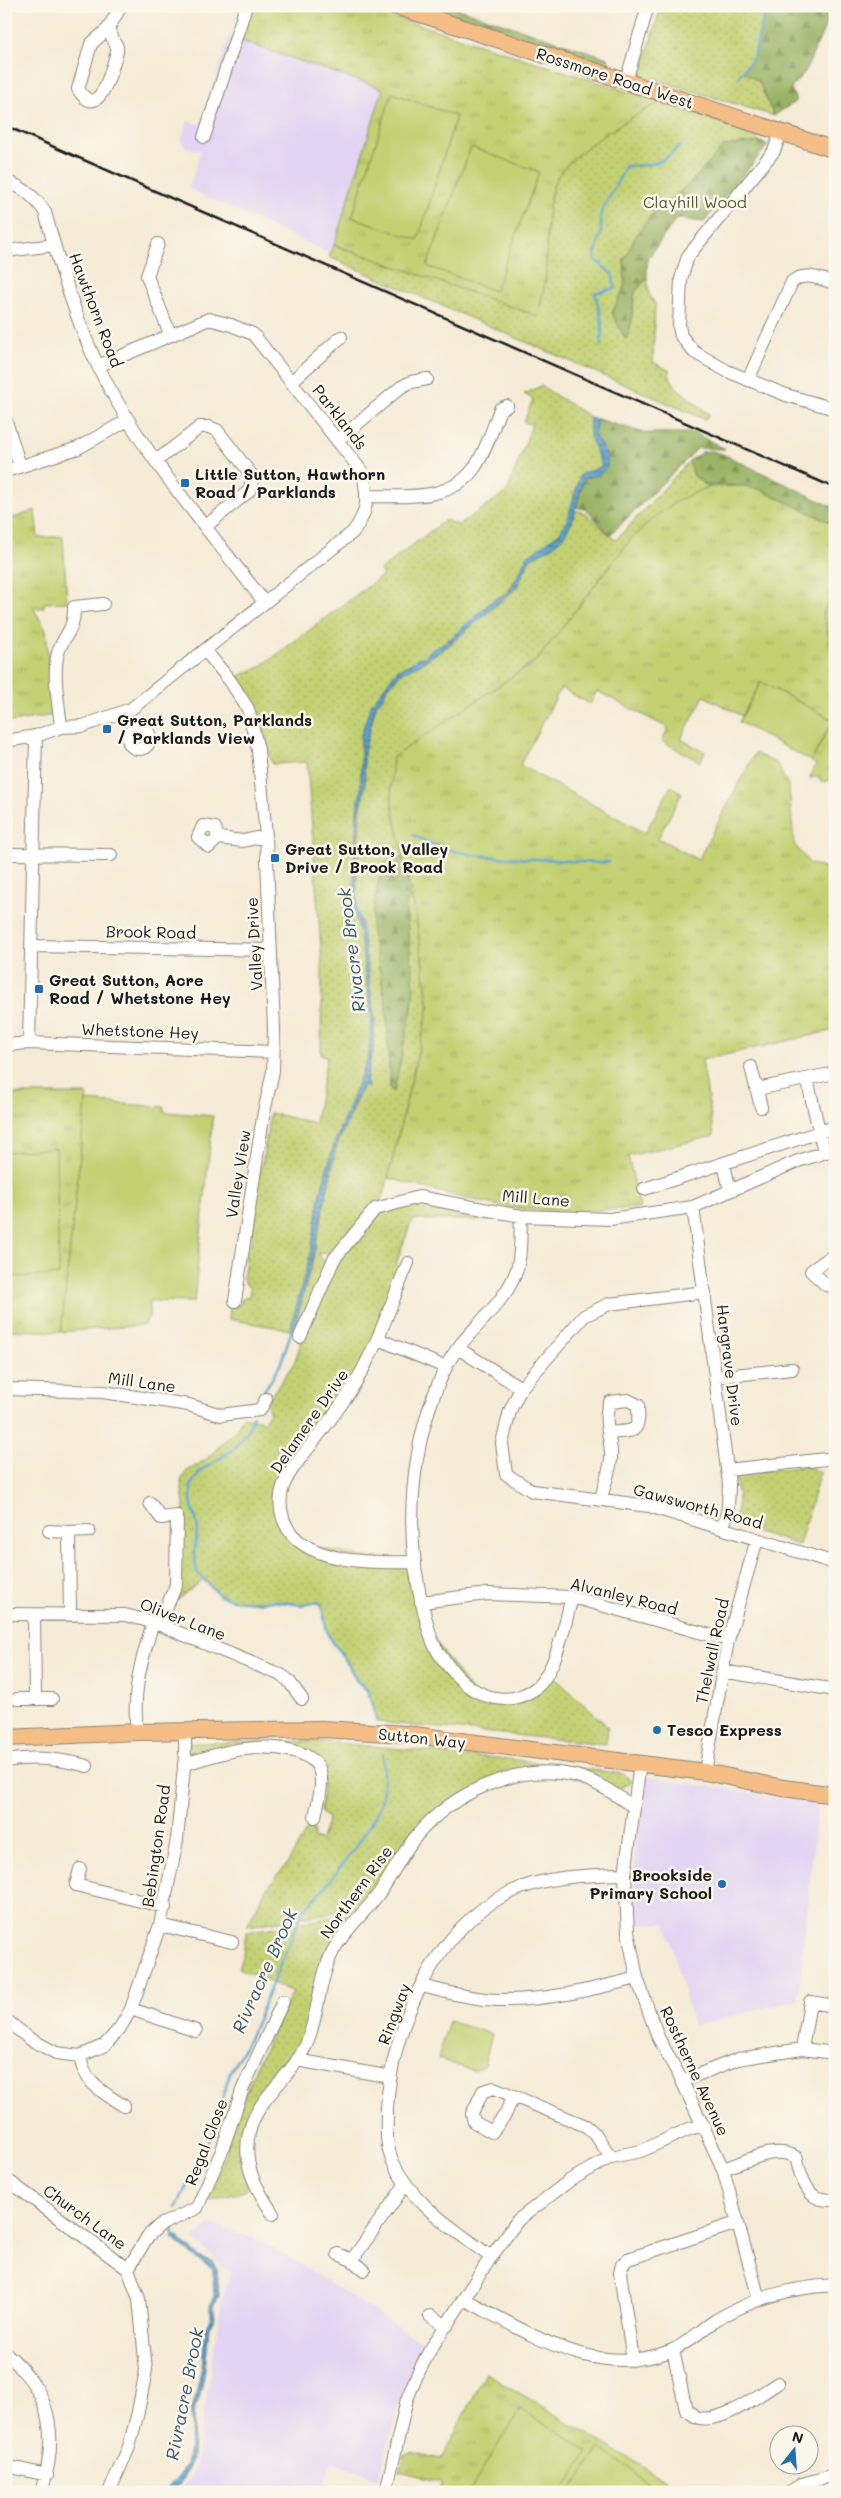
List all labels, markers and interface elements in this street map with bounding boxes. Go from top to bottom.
street label: Rossmore Road West [534,42,697,113]
park label: Clayhill Wood [643,191,747,212]
street label: Hawthorn Road [65,249,128,370]
street label: Parklands [308,380,372,454]
place label: Little Sutton, Hawthorn Road / Parklands [195,463,385,502]
marker: Little Sutton, Hawthorn Road / Parklands [179,477,191,489]
place label: Great Sutton, Parklands / Parklands View [117,709,312,748]
marker: Great Sutton, Parklands / Parklands View [101,723,113,735]
place label: Great Sutton, Valley Drive / Brook Road [285,838,448,877]
marker: Great Sutton, Valley Drive / Brook Road [269,852,281,864]
water label: Rivacre Brook [331,886,371,1014]
street label: Valley Drive [241,897,266,991]
street label: Brook Road [106,920,196,943]
place label: Great Sutton, Acre Road / Whetstone Hey [49,969,231,1008]
marker: Great Sutton, Acre Road / Whetstone Hey [33,983,45,995]
street label: Whetstone Hey [81,1018,199,1043]
street label: Valley View [220,1128,255,1220]
street label: Mill Lane [501,1184,571,1211]
street label: Hargrave Drive [713,1303,748,1427]
street label: Delamere Drive [265,1364,352,1477]
street label: Mill Lane [107,1366,177,1397]
street label: Gawsworth Road [631,1478,765,1533]
street label: Alvanley Road [568,1572,680,1619]
street label: Oliver Lane [137,1593,229,1645]
street label: Thelwall Road [690,1596,733,1706]
place label: Tesco Express [667,1719,782,1740]
street label: Sutton Way [377,1722,467,1753]
marker: Tesco Express [651,1724,663,1736]
street label: Bebington Road [137,1783,174,1909]
street label: Northern Rise [315,1841,396,1942]
place label: Brookside Primary School [589,1864,712,1903]
marker: Brookside Primary School [716,1878,728,1890]
water label: Rivracre Brook [226,1904,303,2037]
street label: Ringway [372,1980,415,2047]
street label: Rostherne Avenue [656,2003,735,2139]
street label: Regal Close [179,2096,232,2188]
street label: Church Lane [40,2179,131,2254]
water label: Rivracre Brook [159,2325,209,2462]
north arrow [768,2426,818,2476]
text: N [790,2426,806,2448]

